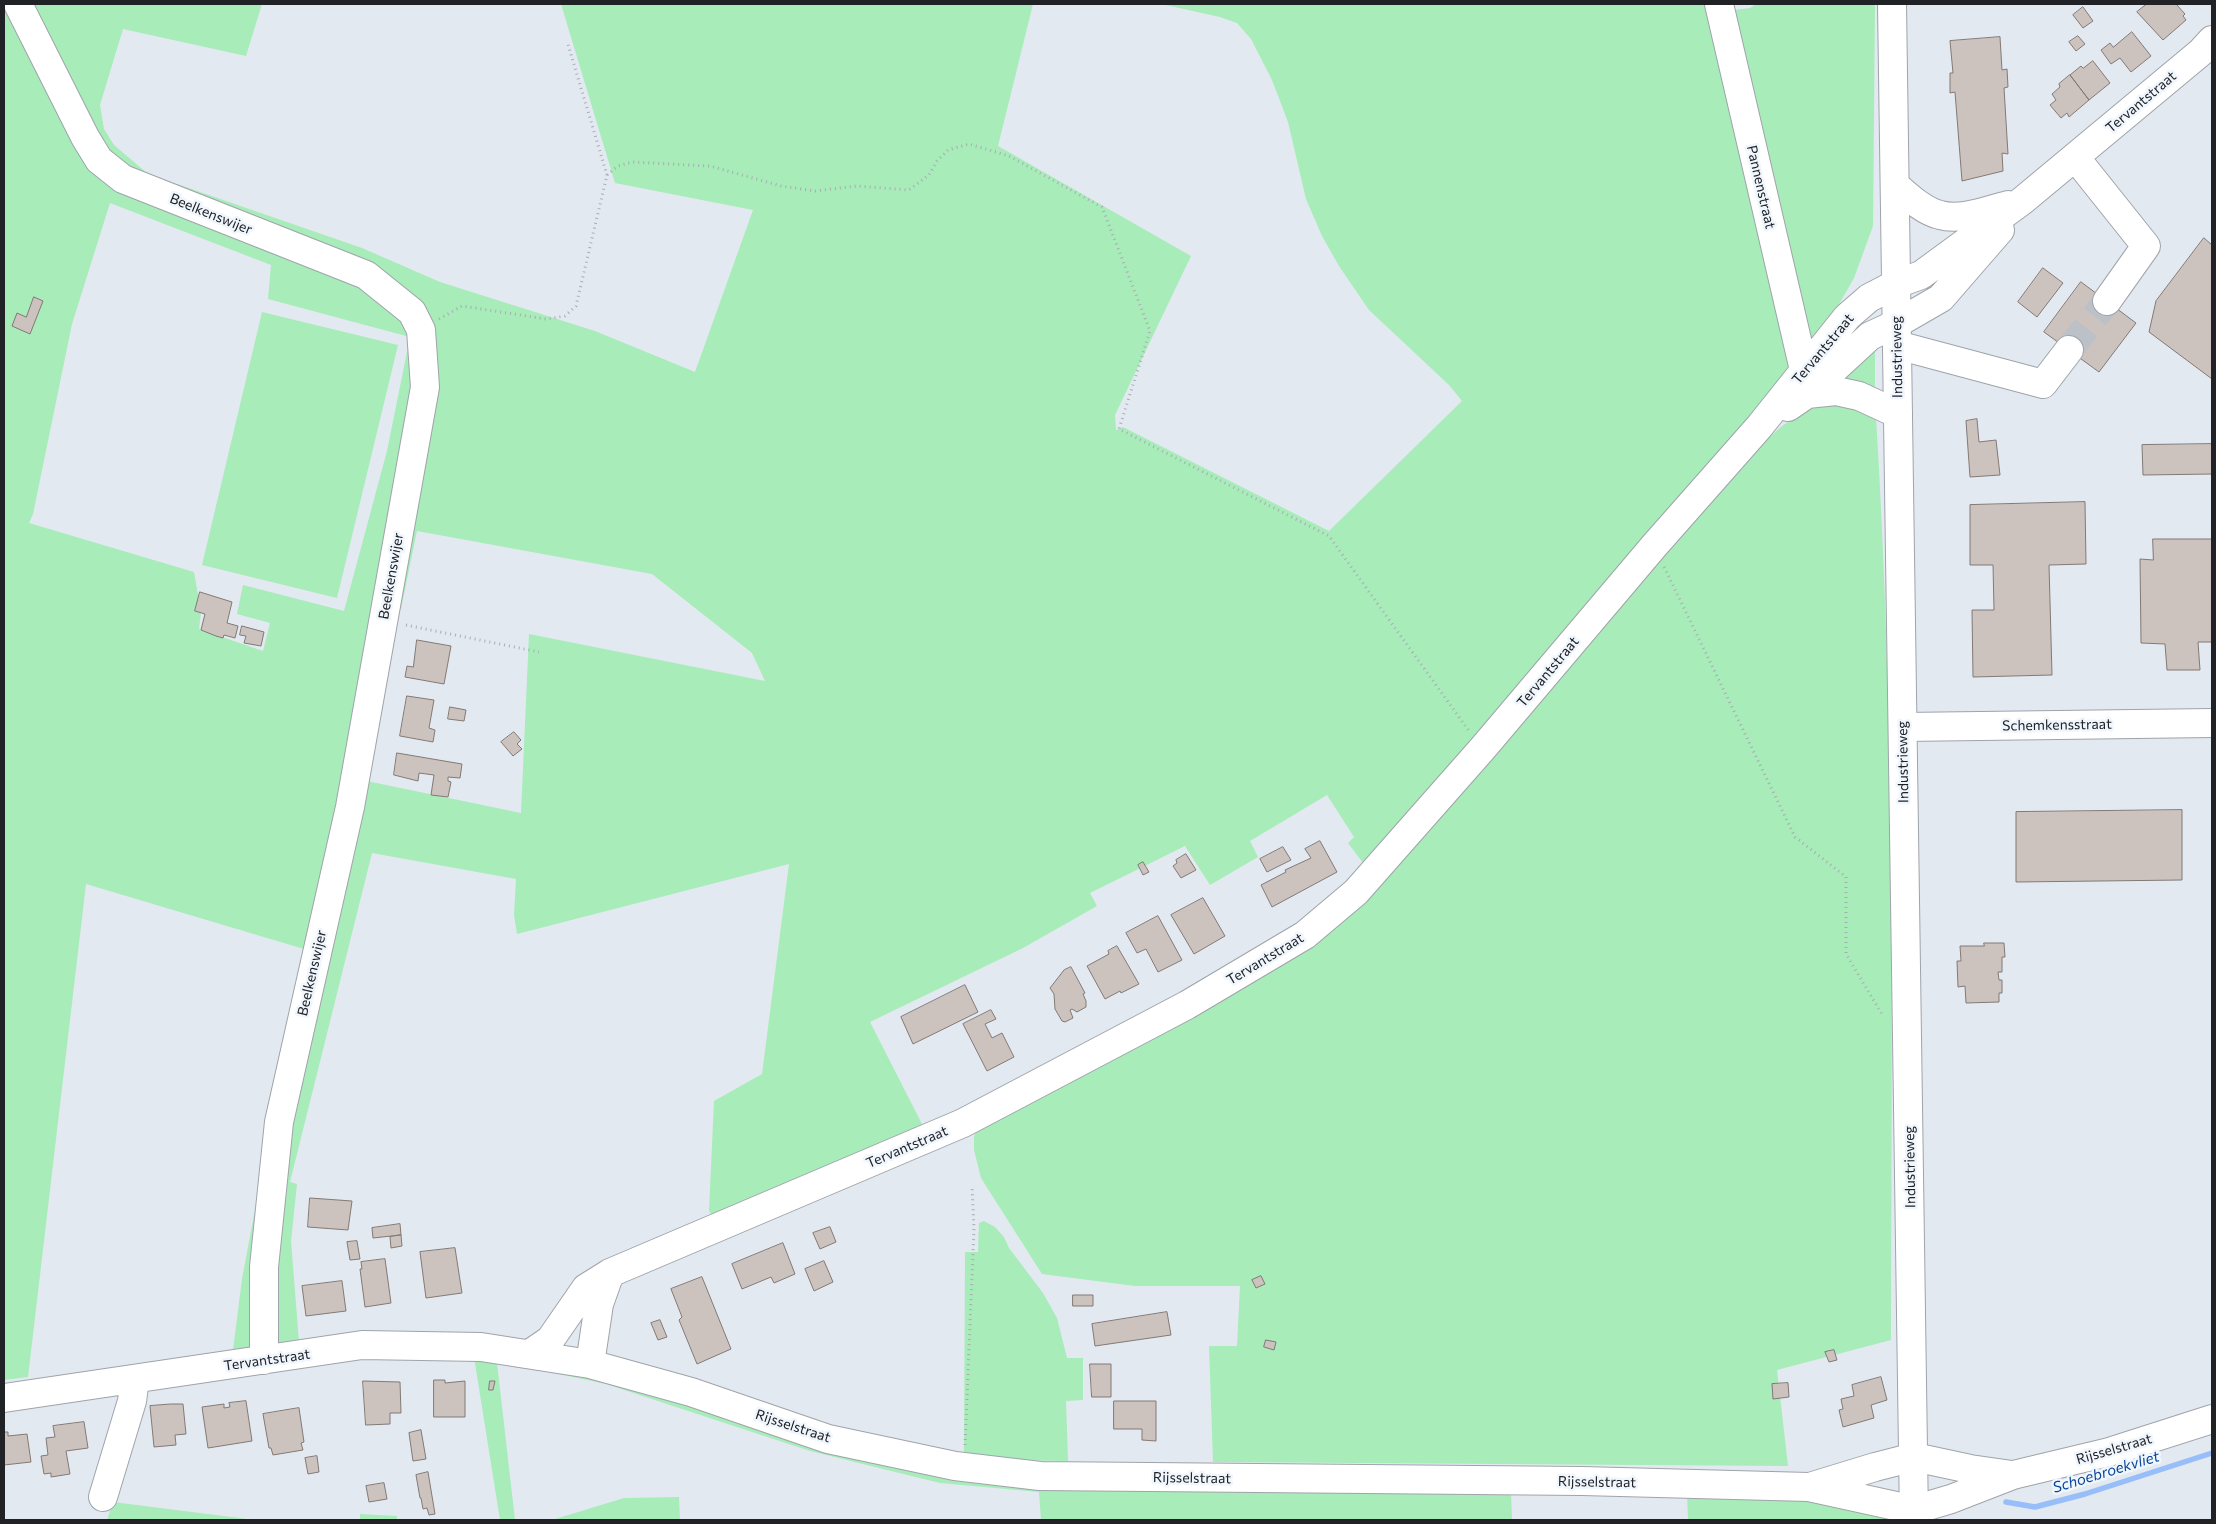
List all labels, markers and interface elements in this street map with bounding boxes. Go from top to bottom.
street label: Tervantstraat [2102,68,2180,136]
street label: Pannenstraat [1743,143,1779,231]
street label: Beelkenswijer [167,190,255,238]
street label: Tervantstraat [1789,310,1857,388]
street label: Industrieweg [1888,316,1906,398]
street label: Beelkenswijer [375,531,407,621]
street label: Tervantstraat [1514,633,1582,711]
street label: Schemkensstraat [2002,716,2112,734]
street label: Industrieweg [1894,721,1912,803]
street label: Beelkenswijer [294,928,330,1018]
street label: Tervantstraat [1223,929,1307,989]
street label: Tervantstraat [864,1122,950,1172]
street label: Industrieweg [1901,1126,1919,1208]
street label: Tervantstraat [223,1346,311,1374]
street label: Rijsselstraat [753,1406,833,1446]
street label: Rijsselstraat [2074,1430,2154,1468]
water label: Schoebroekvliet [2050,1447,2162,1497]
street label: Rijsselstraat [1153,1469,1231,1487]
street label: Rijsselstraat [1558,1473,1636,1491]

